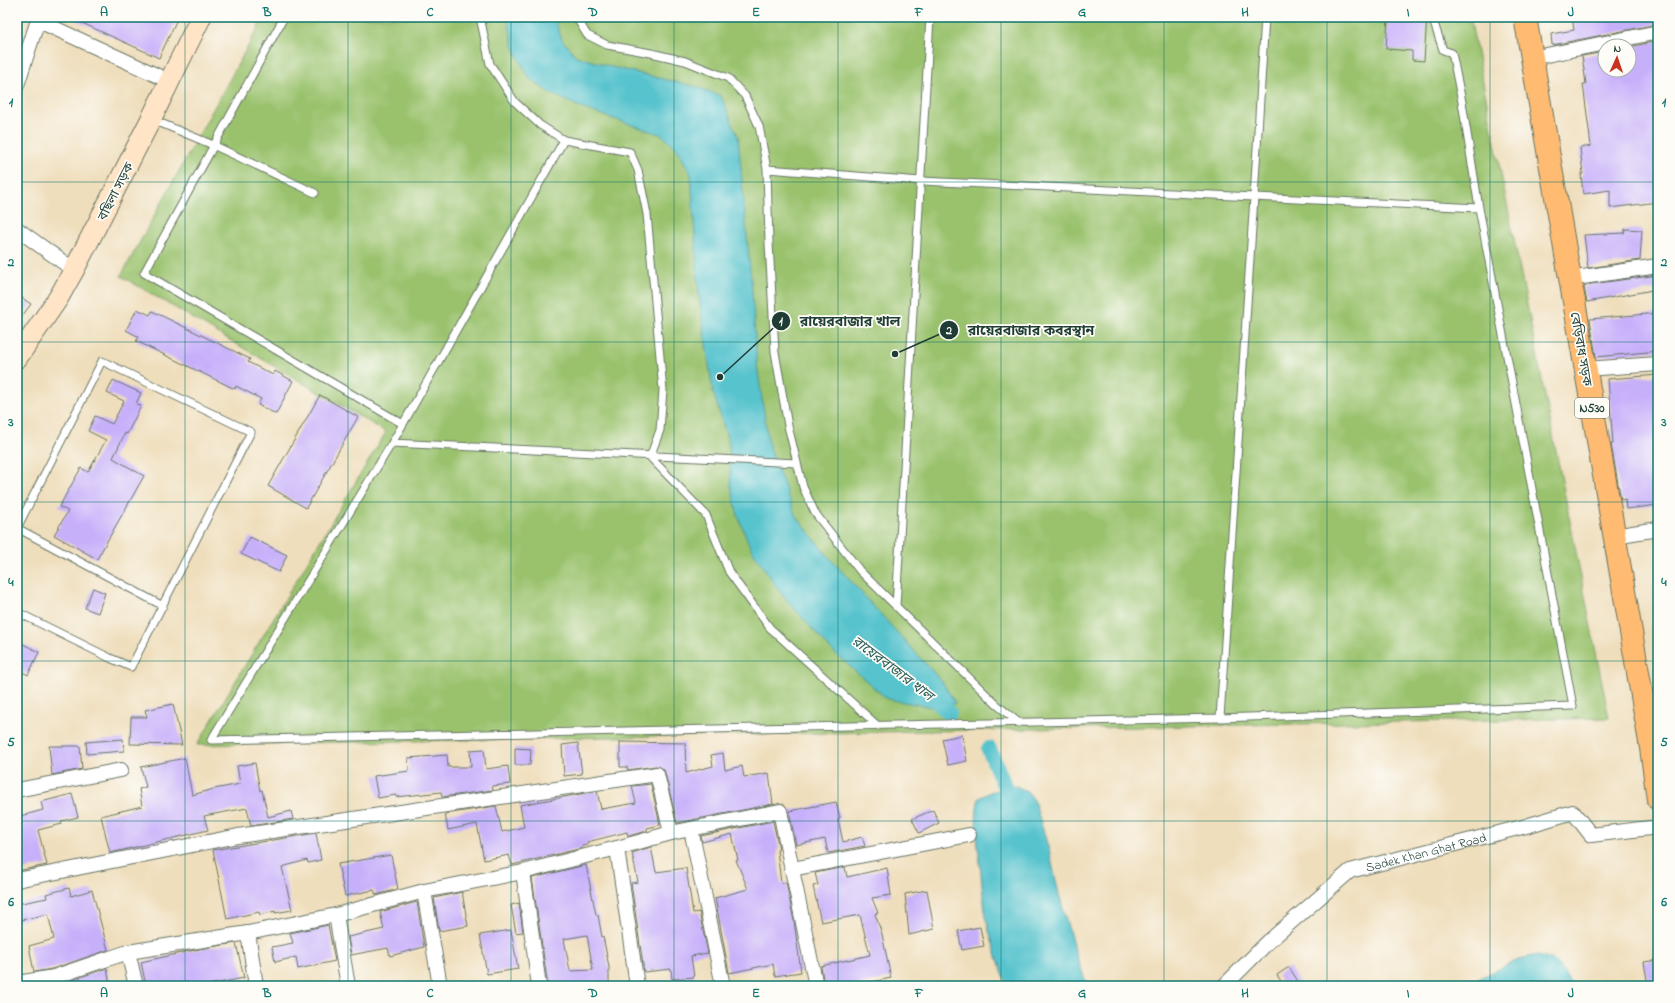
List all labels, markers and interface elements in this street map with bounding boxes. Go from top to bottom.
text: A [100,3,108,22]
text: B [262,3,272,22]
text: C [426,3,434,22]
text: D [587,3,598,22]
text: E [752,3,760,22]
text: F [914,3,924,22]
text: G [1078,3,1086,22]
text: H [1241,3,1249,22]
text: I [1406,3,1410,22]
text: J [1568,3,1574,22]
north arrow [1597,38,1637,78]
text: N [1613,41,1622,57]
text: 1 [9,93,14,112]
text: 1 [1662,93,1667,112]
street label: বছিলা সড়ক [93,159,139,225]
text: 2 [7,253,15,272]
text: 2 [1660,253,1668,272]
callout: রায়েরবাজার খাল [771,308,908,334]
street label: বেড়িবাধ সড়ক [1565,311,1596,388]
text: রায়েরবাজার খাল [799,312,901,333]
text: 1 [779,313,783,331]
callout: রায়েরবাজার কবরস্থান [939,317,1102,343]
text: রায়েরবাজার কবরস্থান [967,321,1095,342]
text: 2 [945,322,952,340]
road number: N530 [1575,398,1609,418]
text: 3 [7,413,14,432]
text: 3 [1660,413,1667,432]
text: 4 [7,573,14,592]
text: 4 [1660,573,1667,592]
water label: রায়েরবাজার খাল [847,632,939,708]
text: 5 [7,733,15,752]
text: 5 [1660,733,1668,752]
street label: Sadek Khan Ghat Road [1364,828,1489,878]
text: 6 [7,893,14,912]
text: 6 [1660,893,1667,912]
text: A [100,984,108,1003]
text: B [262,984,272,1003]
text: C [426,984,434,1003]
text: D [587,984,598,1003]
text: E [752,984,760,1003]
text: F [914,984,924,1003]
text: G [1078,984,1086,1003]
text: H [1241,984,1249,1003]
text: I [1406,984,1410,1003]
text: J [1568,984,1574,1003]

